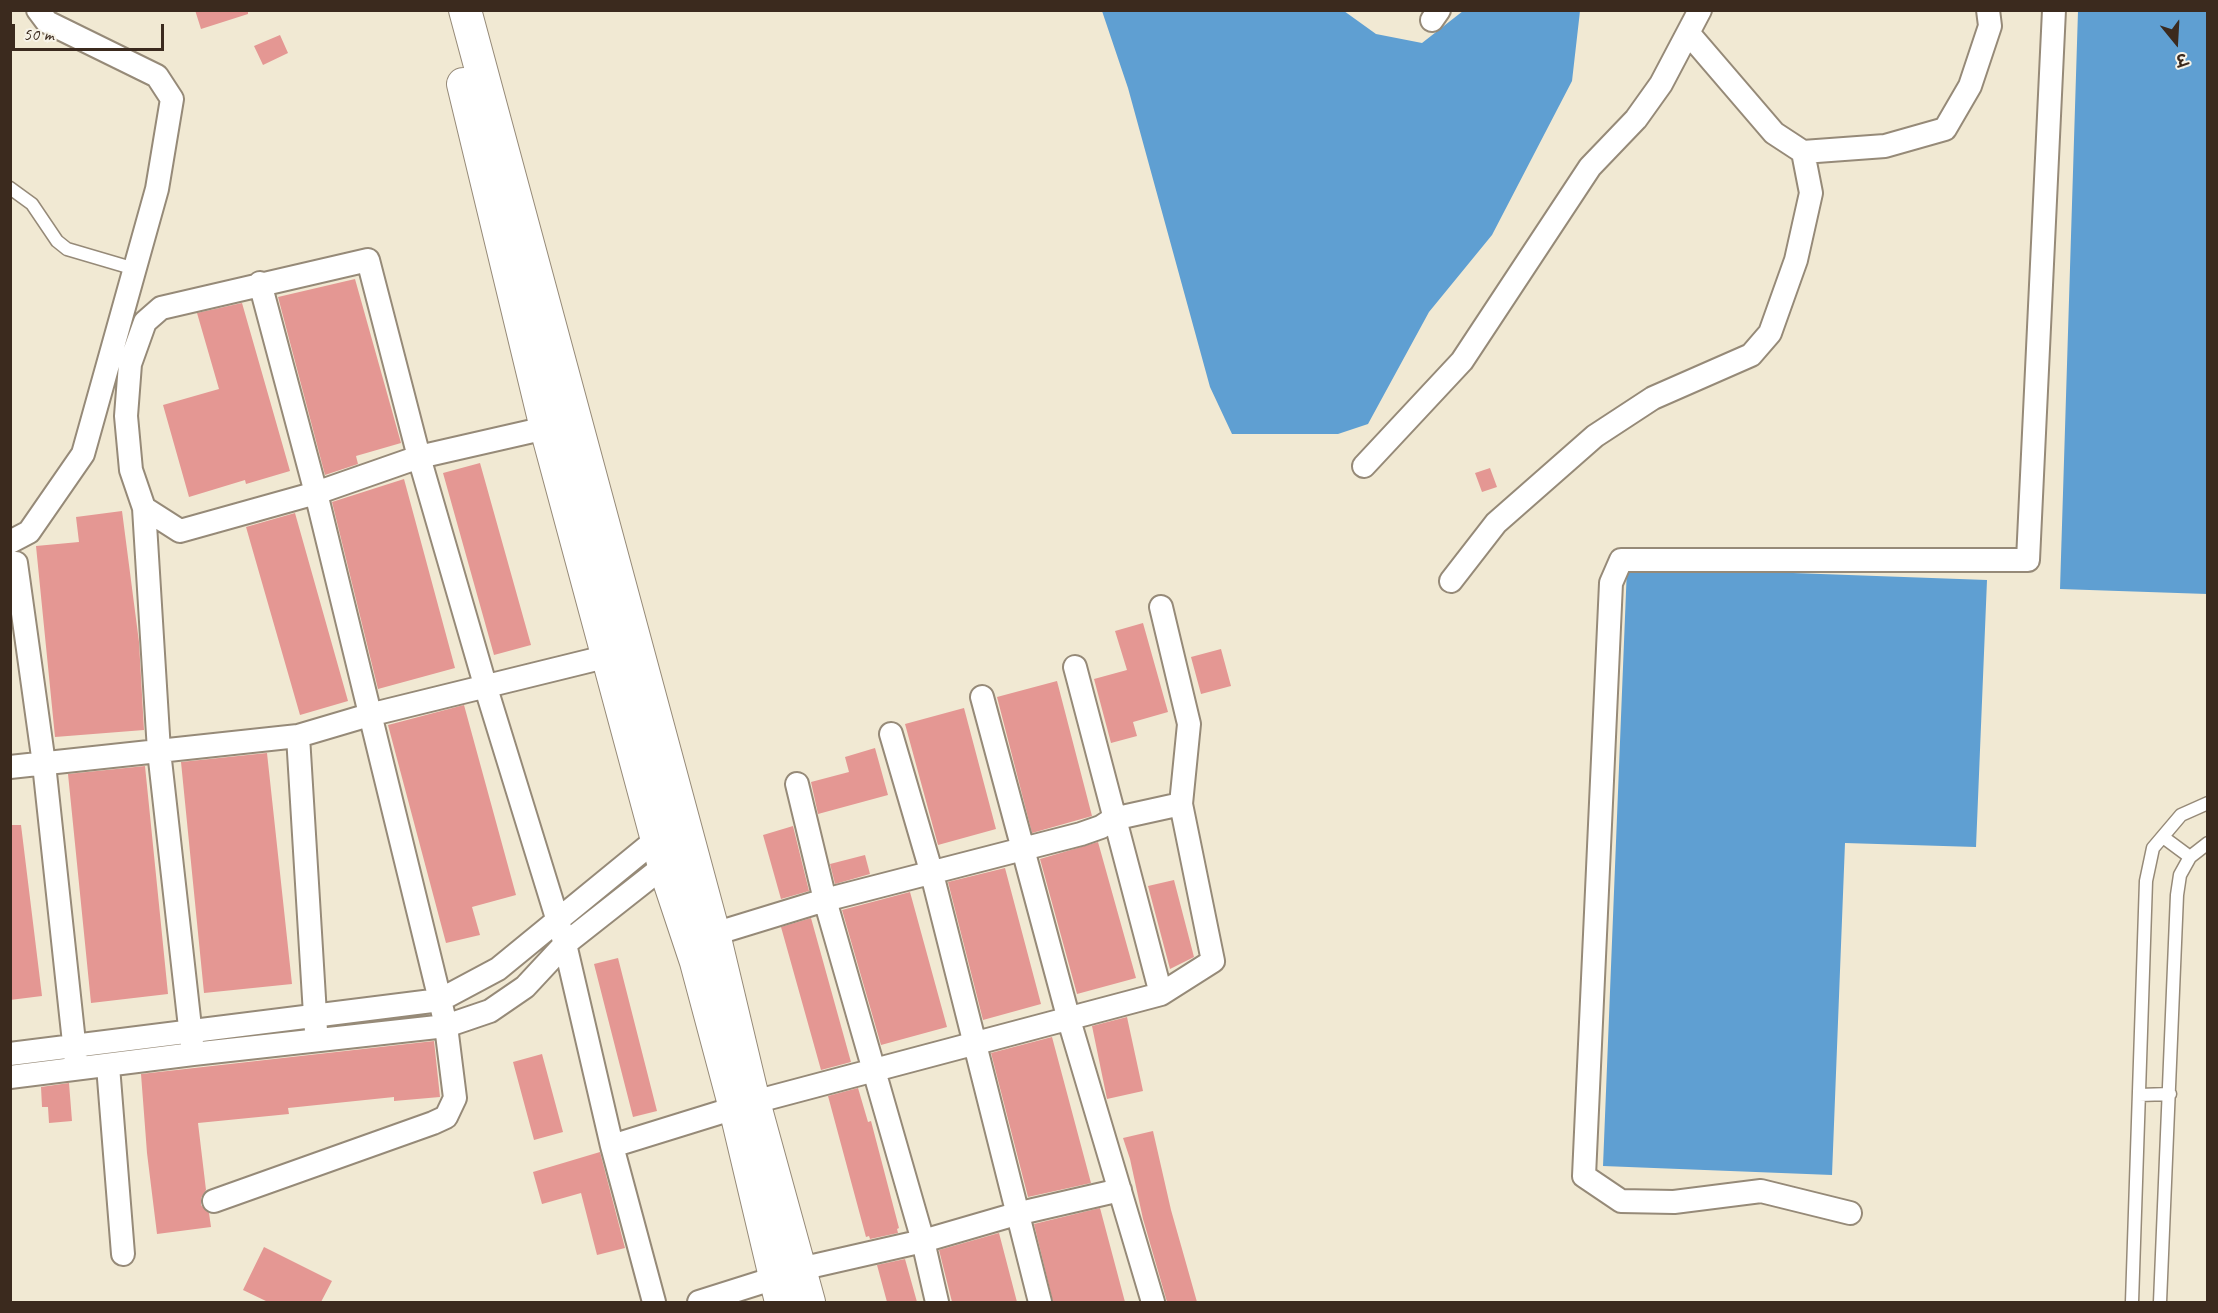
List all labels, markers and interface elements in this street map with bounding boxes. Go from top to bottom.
scale bar [15,12,166,50]
north arrow [2146,12,2206,72]
text: 50 m [23,23,54,45]
text: उ [2173,48,2190,70]

